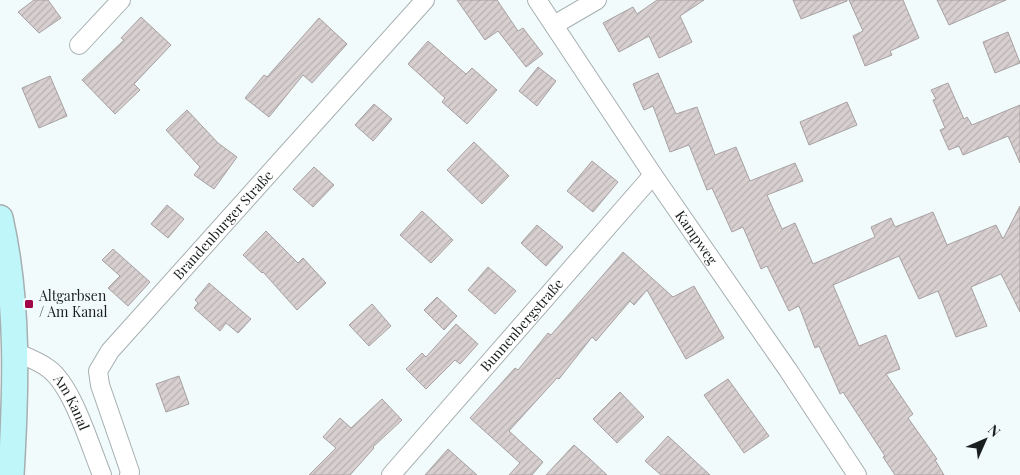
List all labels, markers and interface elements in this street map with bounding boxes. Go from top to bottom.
street label: Brandenburger Straße [169,166,277,283]
street label: Kampweg [671,206,722,269]
street label: Bunnenbergstraße [476,274,567,375]
place label: Altgarbsen / Am Kanal [38,286,107,321]
marker: Altgarbsen / Am Kanal [23,298,35,310]
street label: Am Kanal [49,369,94,433]
north arrow [960,415,1010,465]
text: N [984,420,1005,441]

